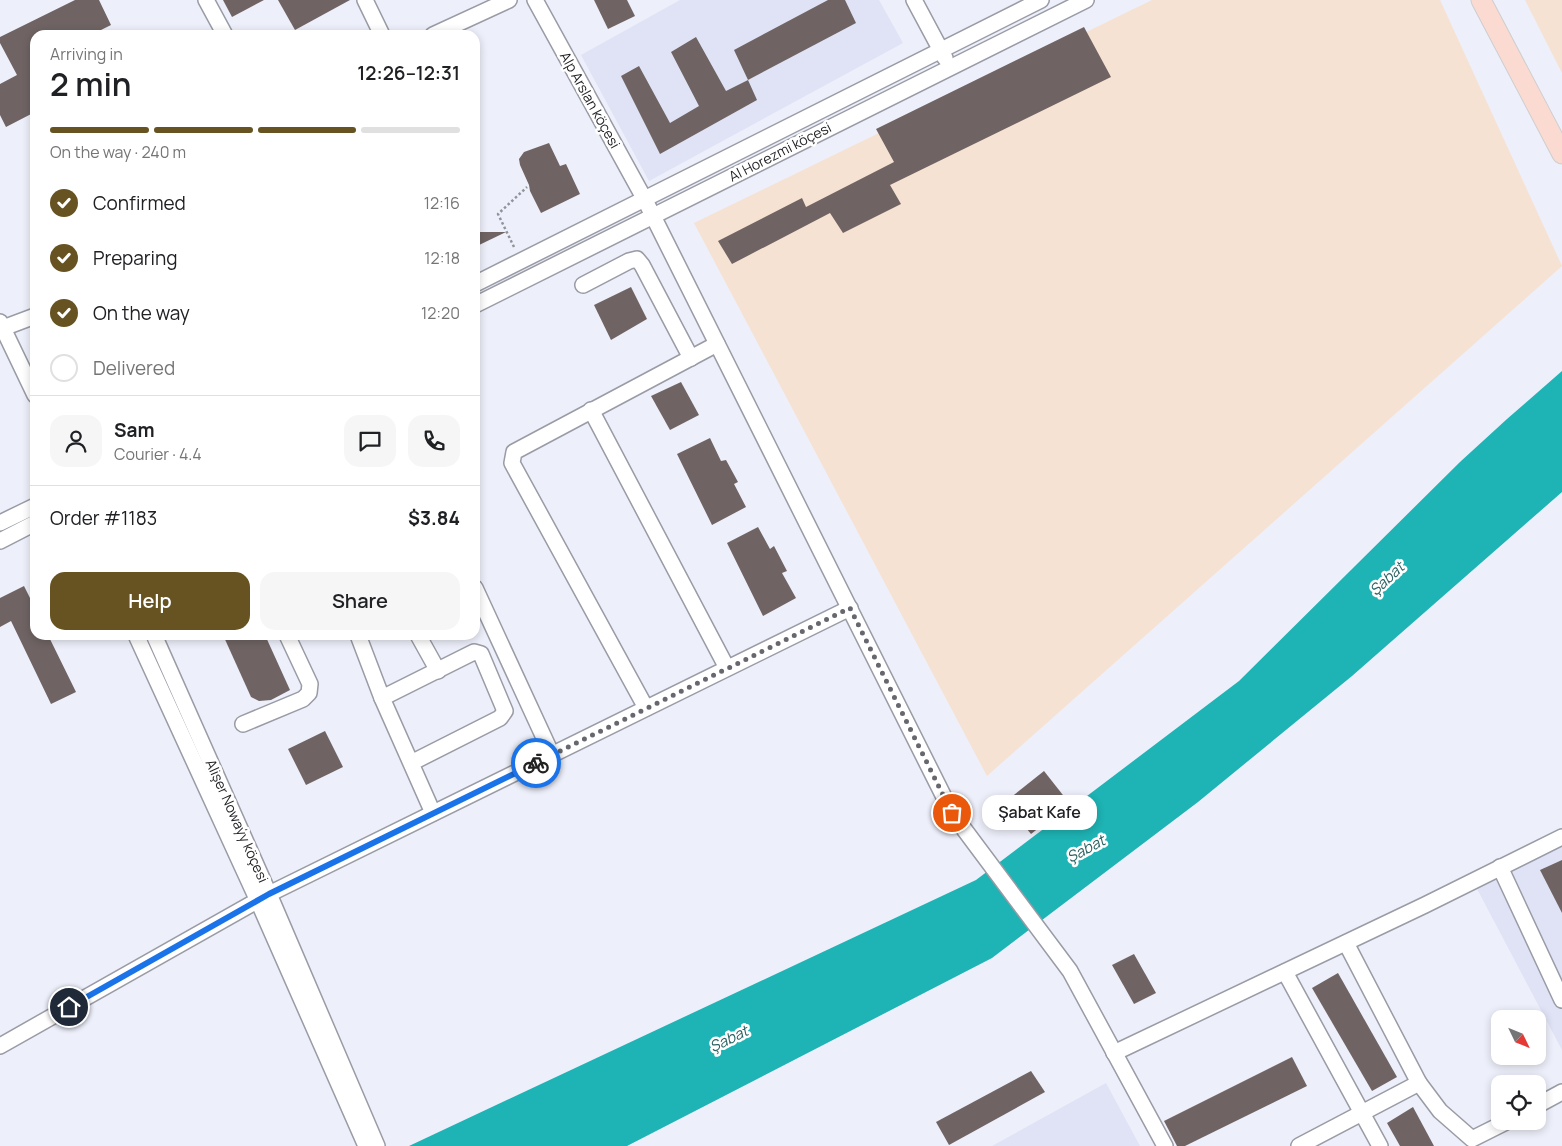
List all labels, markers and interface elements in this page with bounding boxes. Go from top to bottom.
text: Arriving in [50,43,123,65]
street label: Alp Arslan köçesi [556,48,625,152]
text: 12:26–12:31 [357,60,460,86]
text: 2 min [50,62,132,106]
street label: Al Horezmi köçesi [725,118,834,186]
text: On the way · 240 m [50,141,186,163]
icon: check [50,189,78,217]
text: Confirmed [93,190,186,216]
text: 12:16 [424,192,460,214]
icon: check [50,244,78,272]
text: Preparing [93,245,178,271]
text: 12:18 [424,247,460,269]
icon: check [50,299,78,327]
text: On the way [93,300,190,326]
text: 12:20 [421,302,460,324]
text: Delivered [93,355,175,381]
button: person [50,415,102,467]
button: chat [344,415,396,467]
button: phone [408,415,460,467]
text: Sam [114,417,155,443]
text: Courier · 4.4 [114,443,202,465]
text: Order #1183 [50,505,157,531]
text: $3.84 [408,505,460,531]
water label: Şabat [1365,556,1410,600]
button: Help [50,572,250,630]
button: Share [260,572,460,630]
courier [511,738,561,788]
icon: bike [522,749,550,777]
street label: Alişer Nowaýy köçesi [202,756,273,885]
pin [931,792,973,834]
callout: Şabat Kafe [982,796,1097,830]
icon: bag [938,799,966,827]
text: Şabat Kafe [998,801,1081,823]
water label: Şabat [1063,829,1110,867]
pin [48,986,90,1028]
icon: home [55,993,83,1021]
north arrow [1491,1010,1546,1065]
map controls [1491,1010,1546,1130]
water label: Şabat [706,1019,754,1057]
button: locate [1491,1075,1546,1130]

